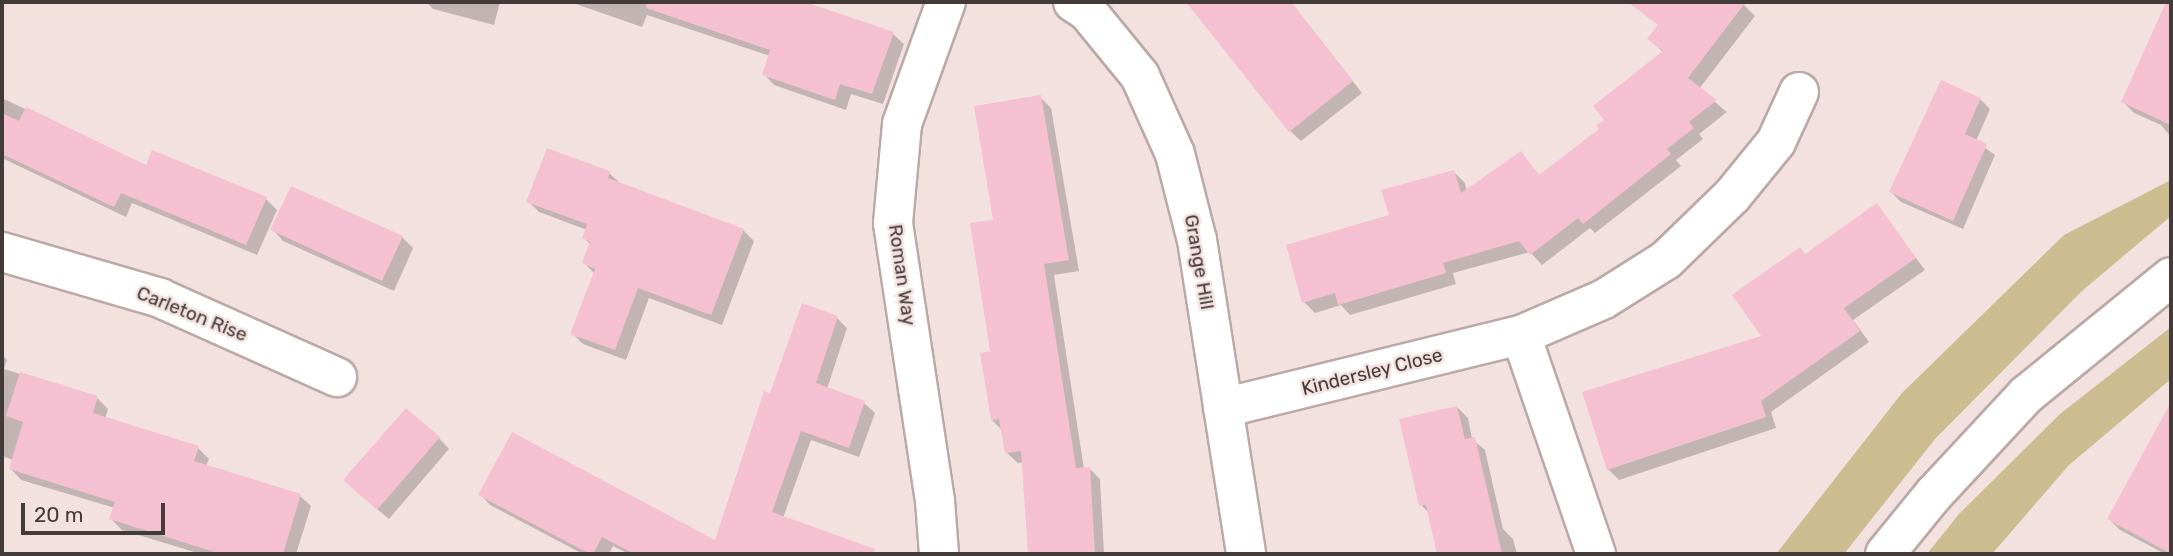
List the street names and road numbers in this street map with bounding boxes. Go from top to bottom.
street label: Grange Hill [1179,213,1219,311]
street label: Roman Way [884,223,920,327]
street label: Carleton Rise [133,281,251,347]
street label: Kindersley Close [1299,343,1445,401]

